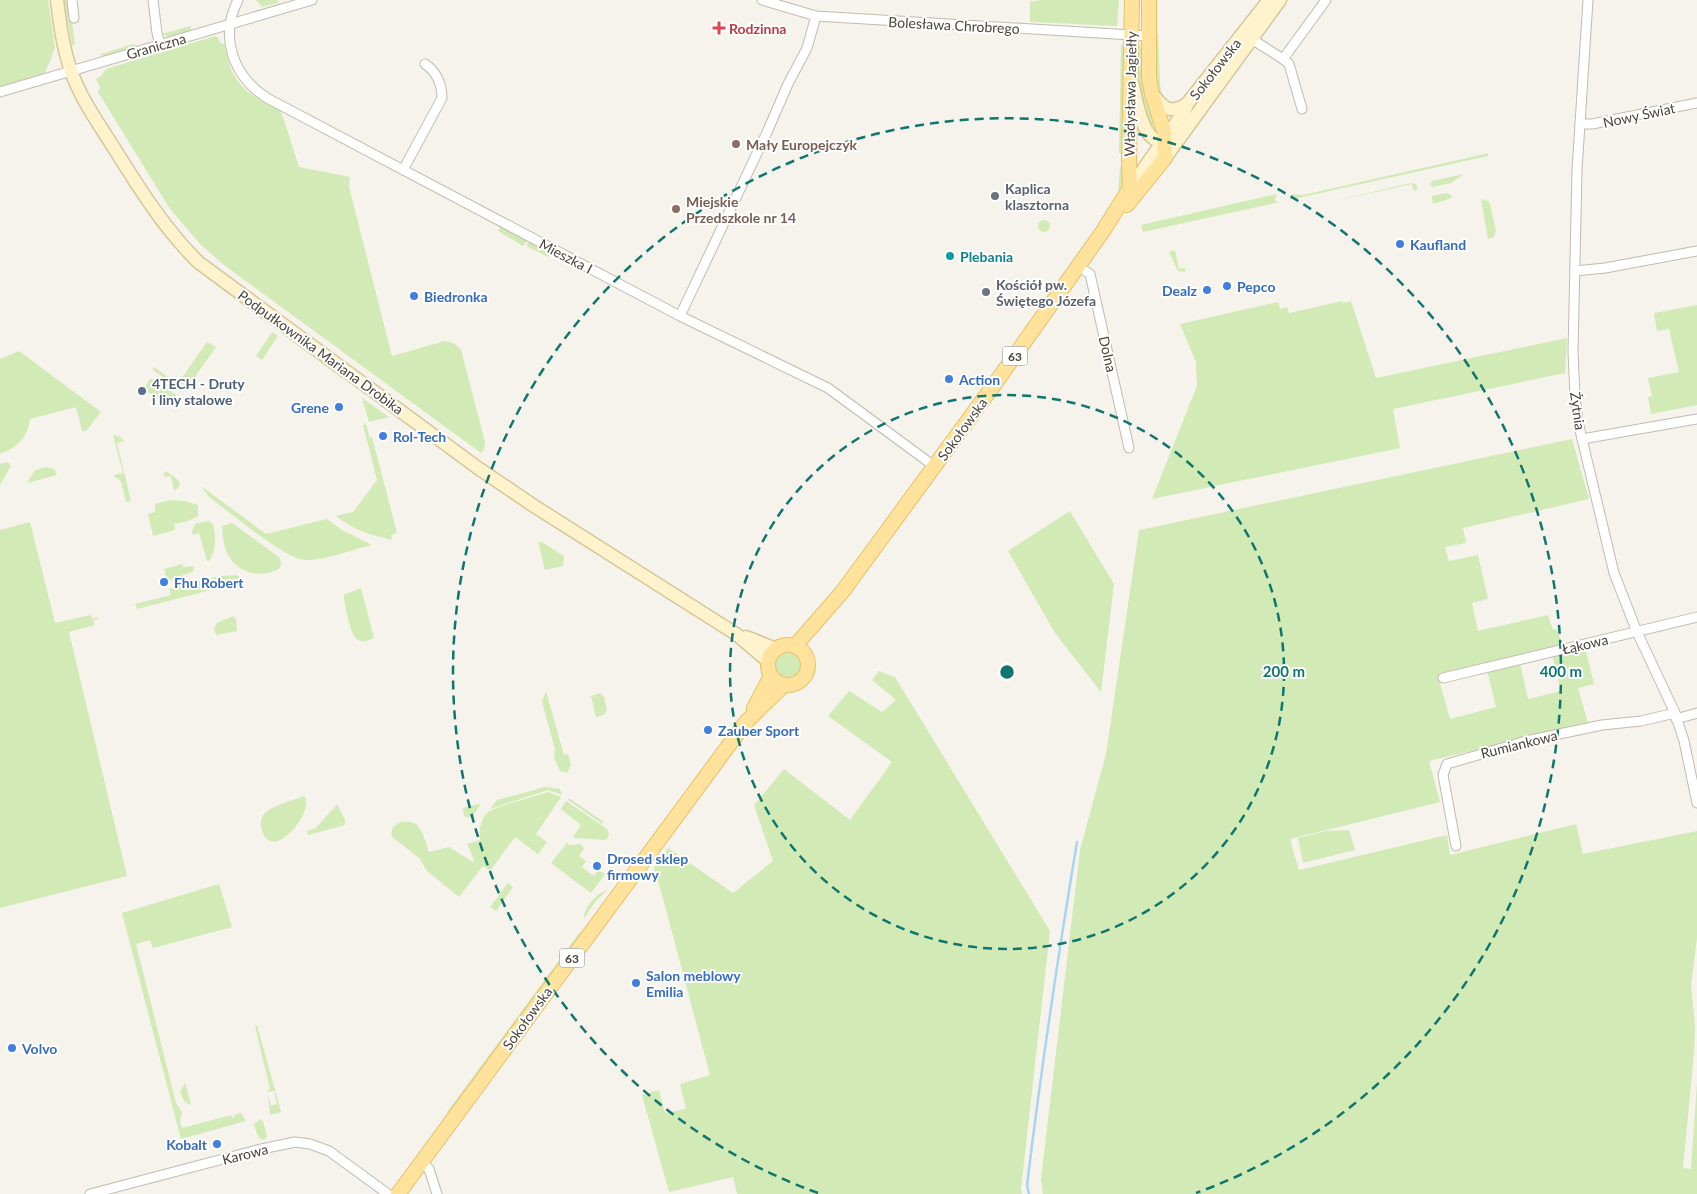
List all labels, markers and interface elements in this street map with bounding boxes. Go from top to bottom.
street label: Bolesława Chrobrego [888,13,1020,37]
place label: Rodzinna [729,20,786,37]
marker: Rodzinna [713,22,725,34]
street label: Graniczna [124,29,188,63]
street label: Władysława Jagiełły [1120,30,1140,157]
street label: Sokołowska [1186,35,1244,103]
street label: Nowy Świat [1601,99,1677,131]
place label: Mały Europejczyk [746,136,858,153]
marker: Mały Europejczyk [730,138,742,150]
place label: Kaplica klasztorna [1005,180,1069,213]
marker: Kaplica klasztorna [989,190,1001,202]
place label: Miejskie Przedszkole nr 14 [686,193,796,226]
marker: Miejskie Przedszkole nr 14 [670,203,682,215]
street label: Mieszka I [537,235,595,277]
place label: Kaufland [1410,236,1466,253]
marker: Kaufland [1394,238,1406,250]
place label: Plebania [960,248,1013,265]
marker: Plebania [944,250,956,262]
place label: Kościół pw. Świętego Józefa [996,276,1096,309]
place label: Pepco [1237,278,1275,295]
marker: Pepco [1221,280,1233,292]
place label: Dealz [1162,282,1198,299]
marker: Dealz [1201,284,1213,296]
street label: Podpułkownika Mariana Drobika [235,286,407,418]
marker: Kościół pw. Świętego Józefa [980,286,992,298]
place label: Biedronka [424,288,488,305]
marker: Biedronka [408,290,420,302]
street label: Dolna [1096,334,1120,374]
road number: 63 [1002,346,1028,366]
place label: Action [958,371,1000,388]
marker: Action [943,373,955,385]
place label: 4TECH - Druty i liny stalowe [152,375,245,408]
marker: 4TECH - Druty i liny stalowe [136,385,148,397]
street label: Żytnia [1567,391,1589,431]
street label: Sokołowska [934,394,990,464]
place label: Grene [291,399,330,416]
marker: Grene [333,401,345,413]
place label: Rol-Tech [393,428,446,445]
marker: Rol-Tech [377,430,389,442]
place label: Fhu Robert [174,574,244,591]
marker: Fhu Robert [158,576,170,588]
street label: Łąkowa [1560,630,1610,658]
text: 200 m [1263,662,1305,680]
text: 400 m [1540,662,1582,680]
centre of rings [998,663,1016,681]
place label: Zauber Sport [718,722,800,739]
marker: Zauber Sport [702,724,714,736]
street label: Rumiankowa [1479,726,1559,762]
place label: Drosed sklep firmowy [607,850,688,883]
marker: Drosed sklep firmowy [591,860,603,872]
road number: 63 [560,948,584,968]
place label: Salon meblowy Emilia [646,967,741,1000]
marker: Salon meblowy Emilia [630,977,642,989]
street label: Sokołowska [499,983,555,1053]
place label: Volvo [21,1040,57,1057]
marker: Volvo [6,1042,18,1054]
place label: Kobalt [166,1136,208,1153]
marker: Kobalt [211,1138,223,1150]
street label: Karowa [220,1140,270,1168]

